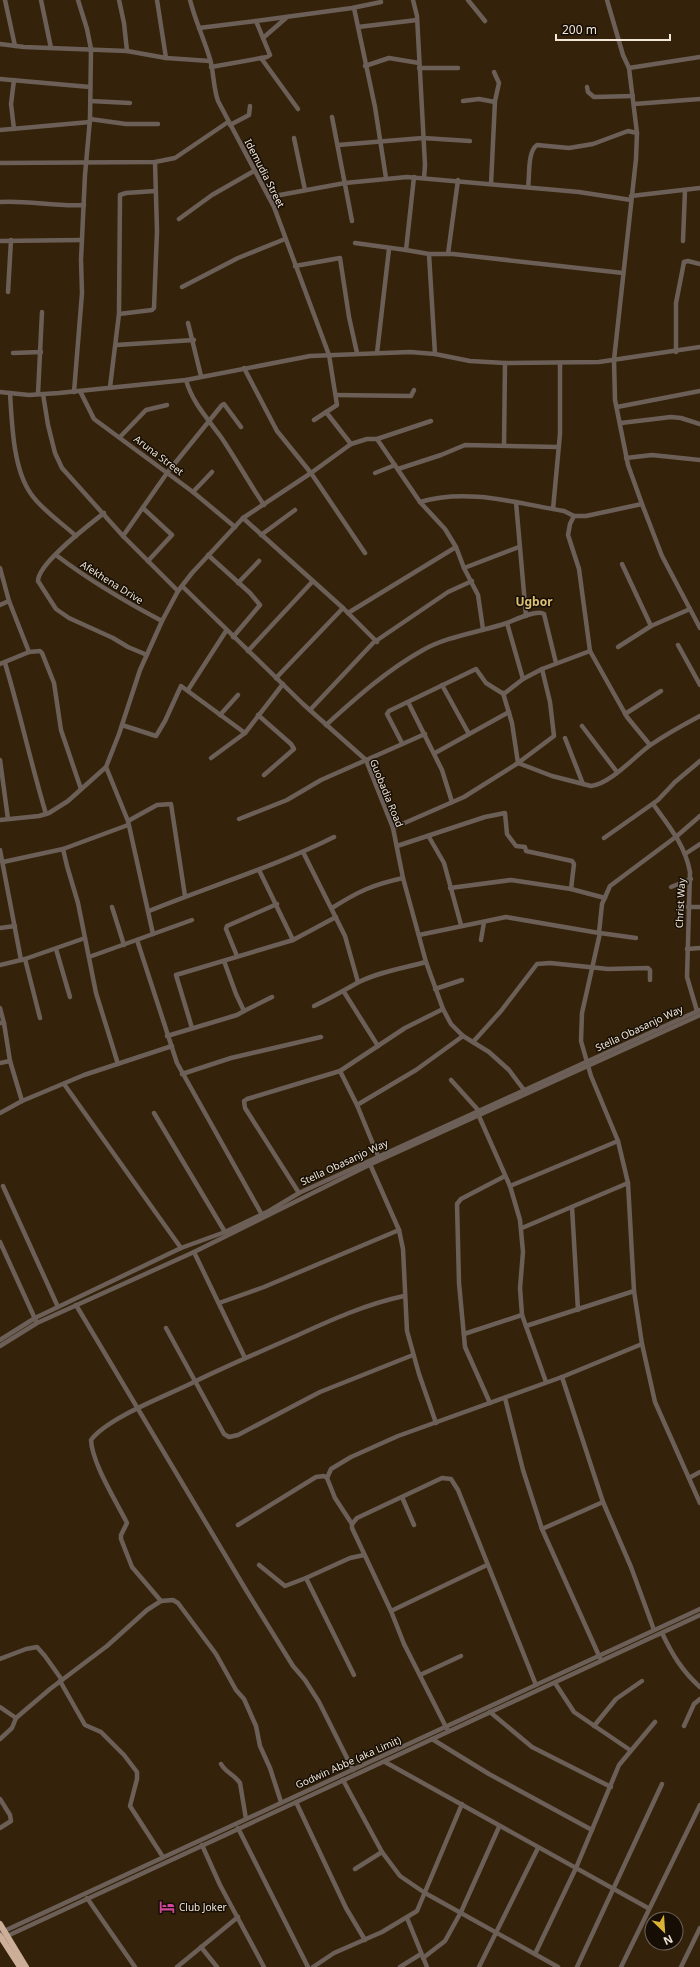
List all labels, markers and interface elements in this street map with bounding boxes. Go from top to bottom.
scale bar [556,16,670,42]
text: 200 m [562,21,597,38]
street label: Idemudia Street [242,136,289,210]
street label: Aruna Street [131,432,187,479]
street label: Afekhena Drive [78,557,146,607]
district label: Ugbor [515,593,553,610]
street label: Guobadia Road [367,757,407,829]
street label: Christ Way [672,877,688,928]
street label: Stella Obasanjo Way [593,1001,686,1054]
street label: Stella Obasanjo Way [298,1135,391,1188]
street label: Godwin Abbe (aka Limit) [293,1732,403,1792]
hotel icon: Club Joker [158,1898,176,1916]
place label: Club Joker [179,1900,227,1914]
north arrow [644,1911,684,1951]
text: N [661,1932,676,1949]

